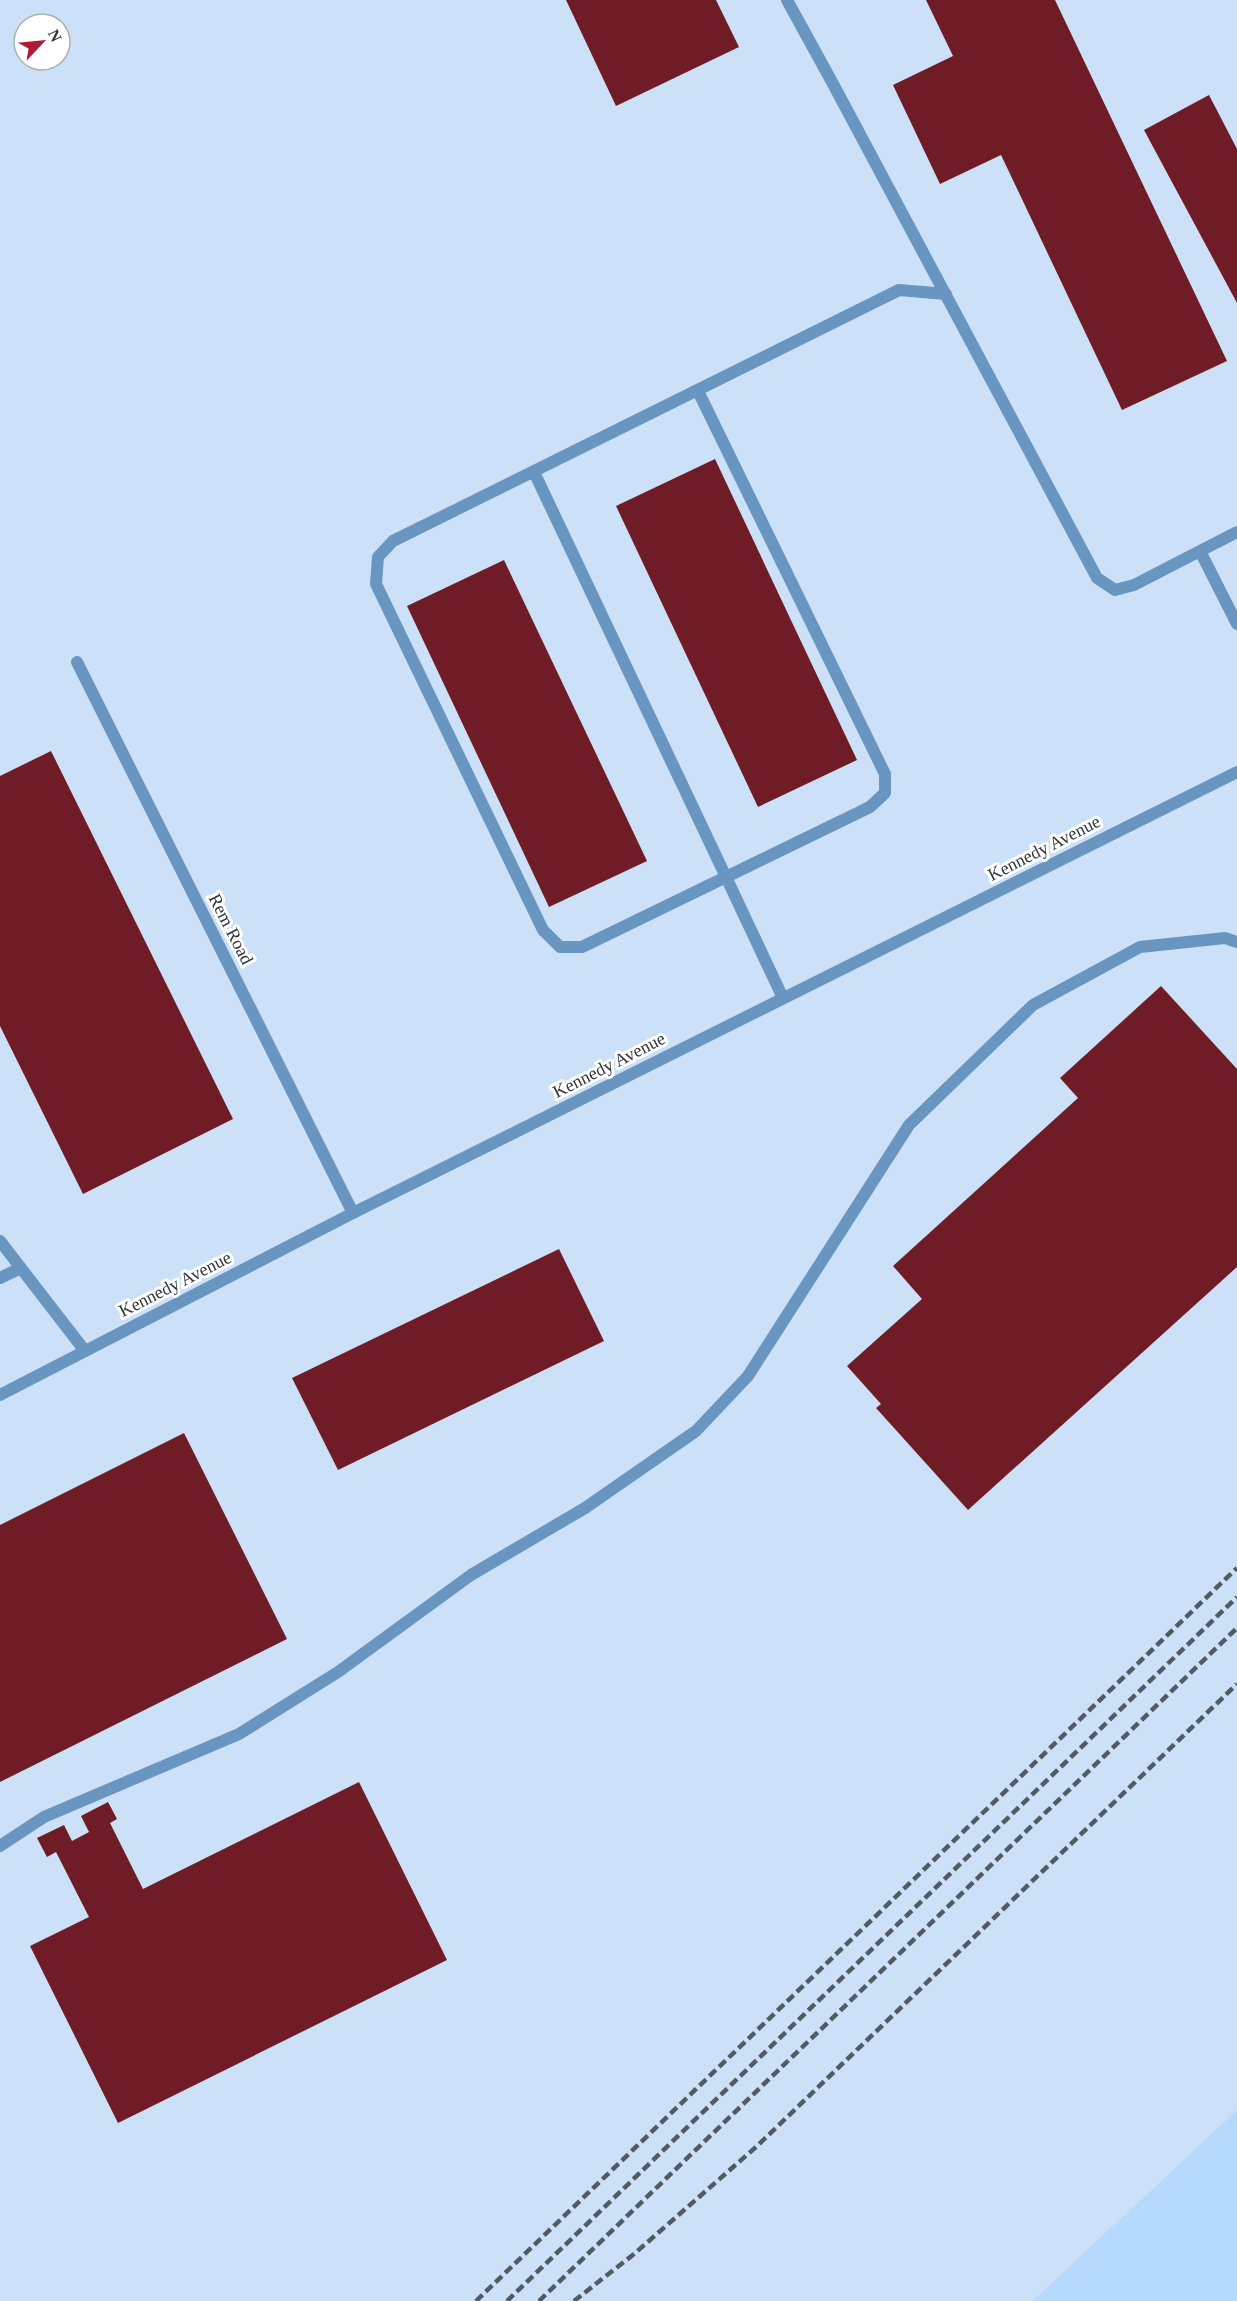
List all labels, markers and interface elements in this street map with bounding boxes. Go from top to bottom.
north arrow [12,12,72,72]
text: N [45,27,65,45]
street label: Kennedy Avenue [985,811,1103,885]
street label: Rem Road [205,890,257,968]
street label: Kennedy Avenue [550,1028,668,1102]
street label: Kennedy Avenue [116,1247,234,1321]

